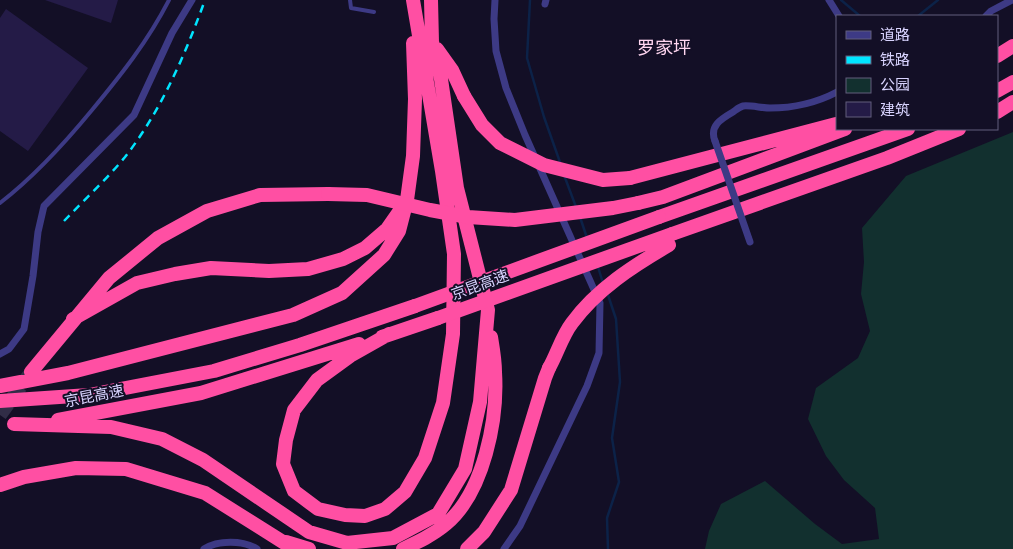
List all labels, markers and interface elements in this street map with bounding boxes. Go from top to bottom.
legend [836,15,998,130]
text: 道路 [880,24,910,45]
district label: 罗家坪 [637,35,691,60]
text: 铁路 [880,49,910,70]
text: 公园 [880,74,910,95]
text: 建筑 [880,99,910,120]
street label: 京昆高速 [448,264,512,305]
street label: 京昆高速 [62,379,125,412]

